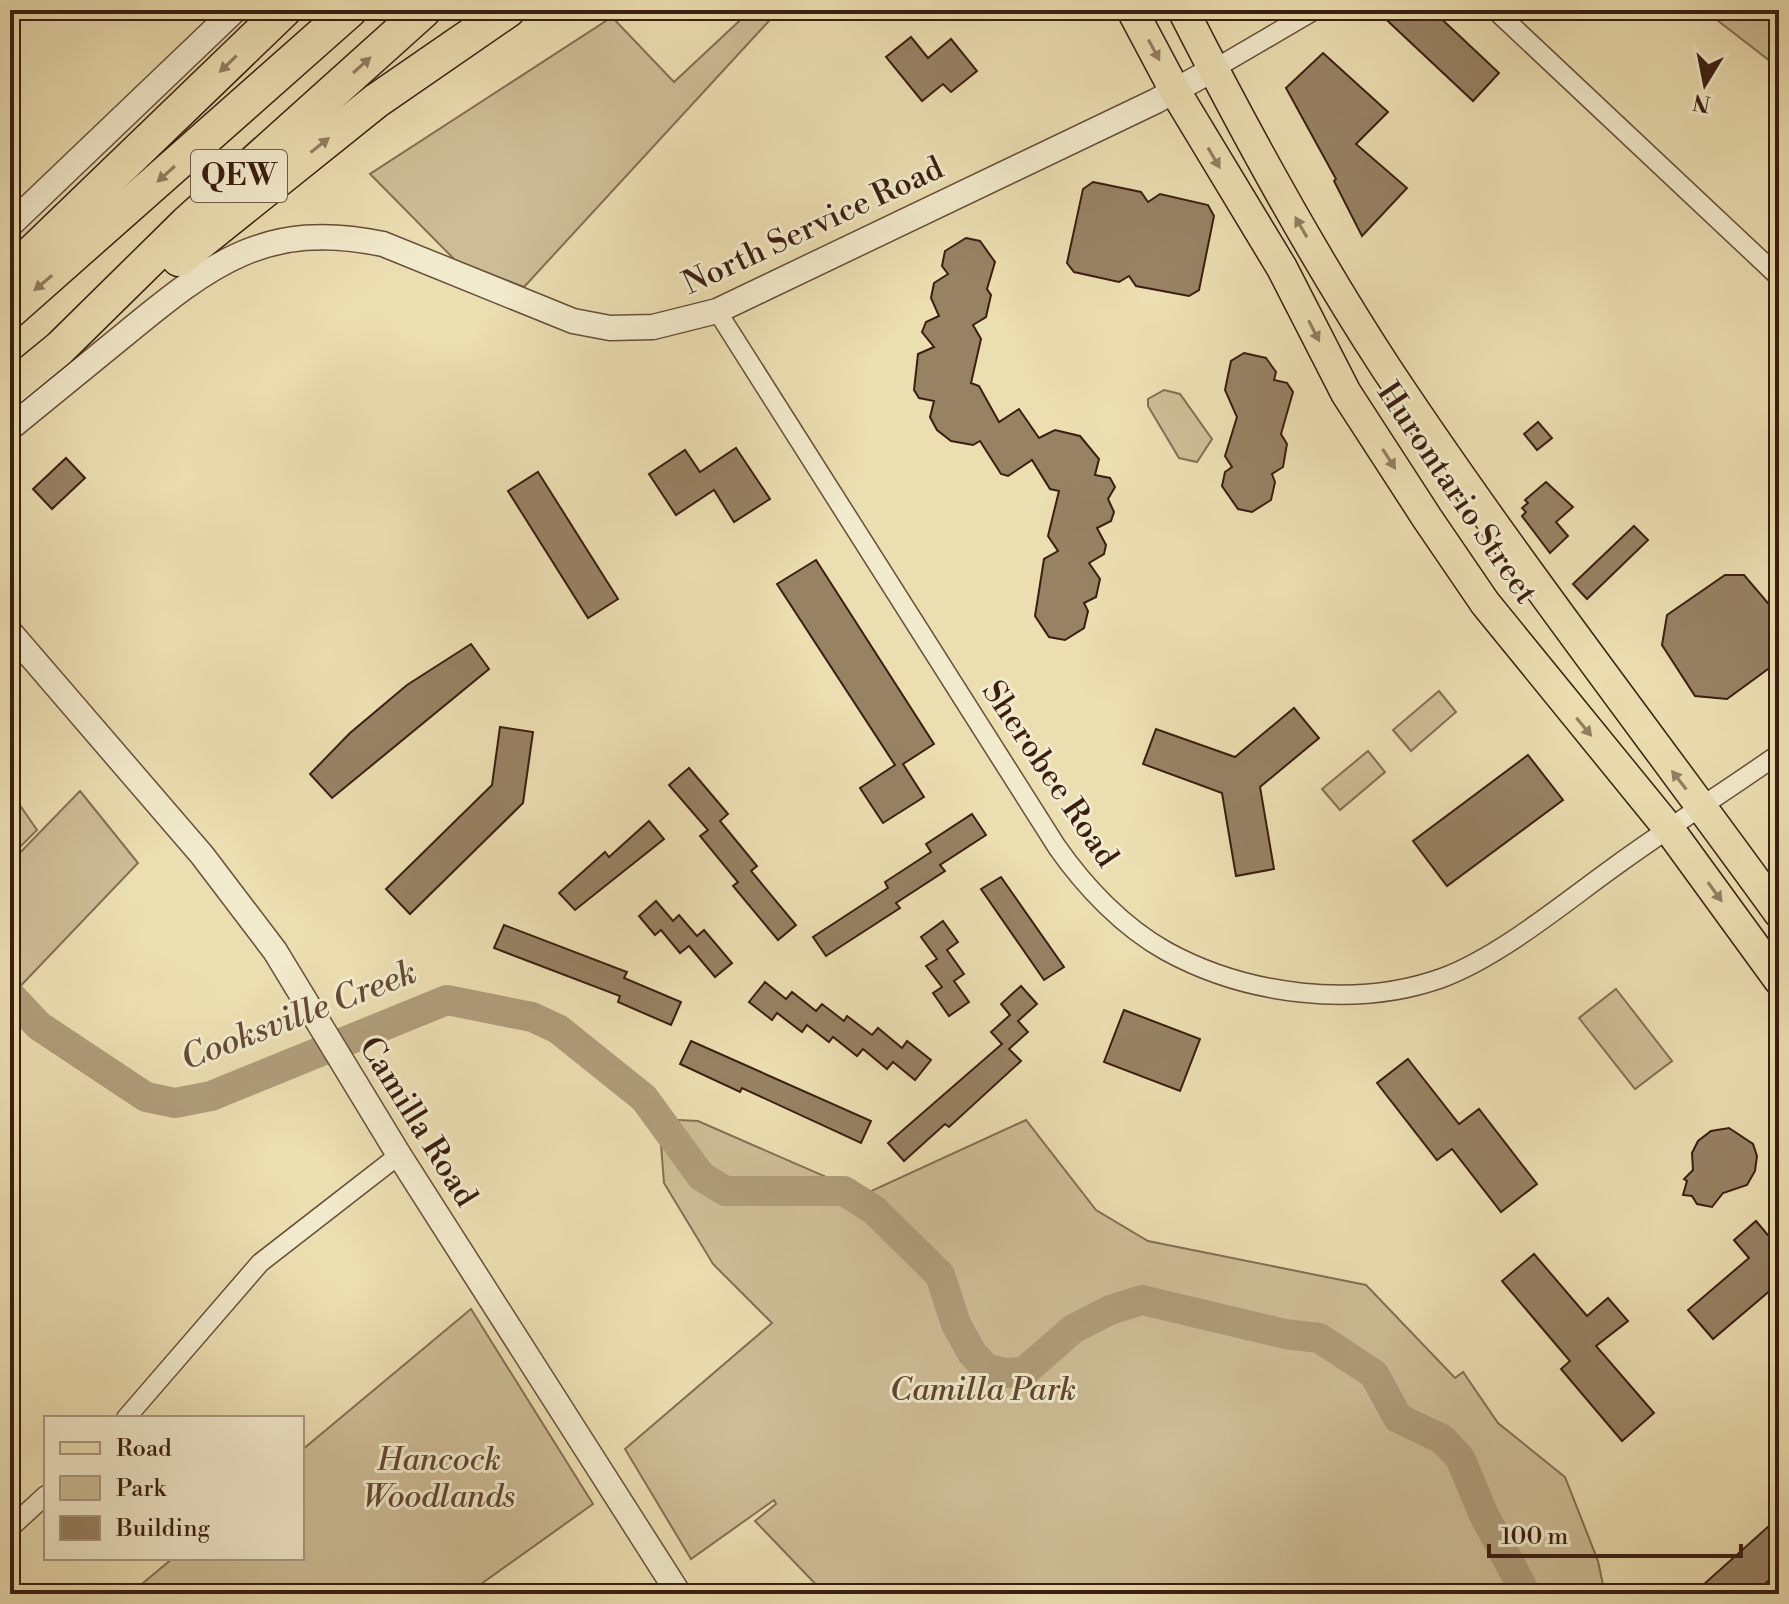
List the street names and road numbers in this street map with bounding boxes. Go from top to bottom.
street label: North Service Road [676,148,950,304]
road number: QEW [191,150,287,202]
street label: Hurontario Street [1368,374,1546,612]
street label: Sherobee Road [973,673,1127,875]
street label: Camilla Road [350,1030,486,1214]

